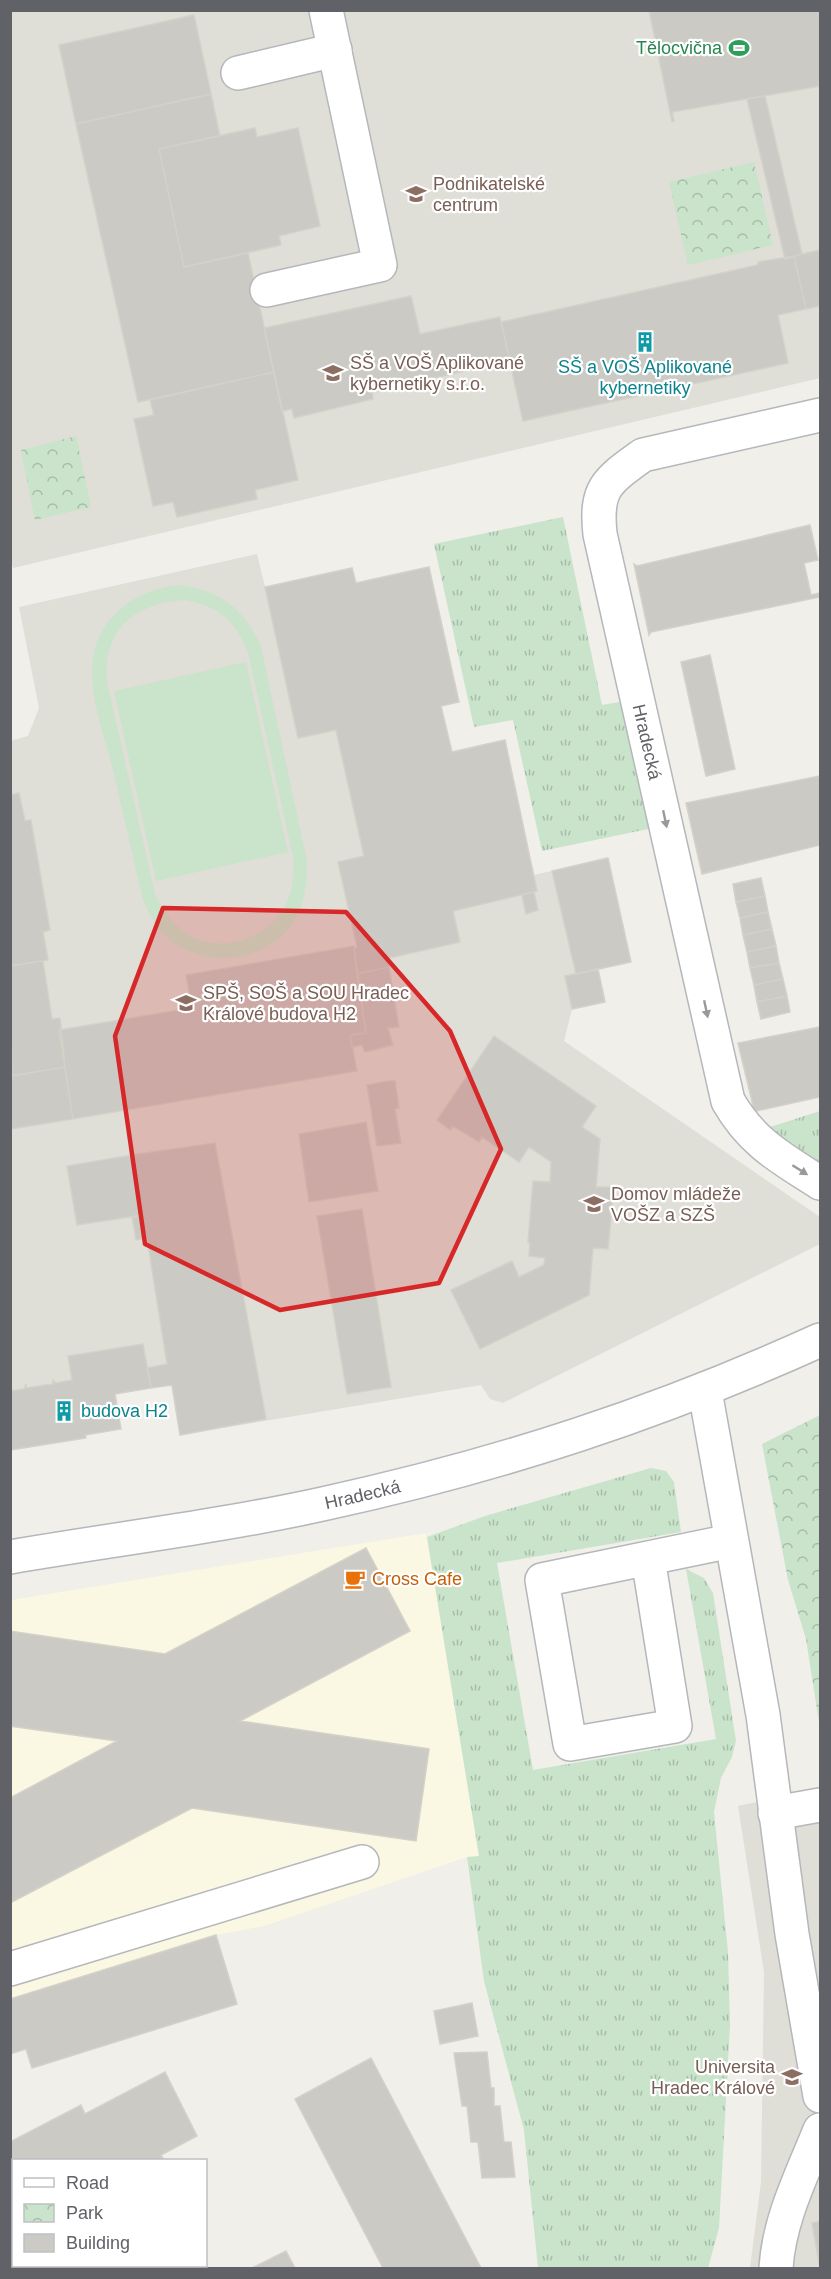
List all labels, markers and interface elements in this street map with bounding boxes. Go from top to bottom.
sports icon: Tělocvična [727,36,751,60]
place label: Tělocvična [636,38,723,58]
place label: Podnikatelské centrum [433,174,545,215]
school or university icon: Podnikatelské centrum [404,182,428,206]
building icon: SŠ a VOŠ Aplikované kybernetiky [633,330,657,354]
place label: SŠ a VOŠ Aplikované kybernetiky s.r.o. [350,352,524,394]
place label: SŠ a VOŠ Aplikované kybernetiky [558,356,732,398]
school or university icon: SŠ a VOŠ Aplikované kybernetiky s.r.o. [321,361,345,385]
street label: Hradecká [629,702,665,783]
one-way arrow [661,810,670,829]
place label: SPŠ, SOŠ a SOU Hradec Králové budova H2 [203,982,409,1024]
school or university icon: SPŠ, SOŠ a SOU Hradec Králové budova H2 [174,991,198,1015]
one-way arrow [702,1000,712,1019]
one-way arrow [792,1164,808,1175]
place label: Domov mládeže VOŠZ a SZŠ [611,1184,741,1225]
school or university icon: Domov mládeže VOŠZ a SZŠ [582,1192,606,1216]
building icon: budova H2 [52,1399,76,1423]
place label: budova H2 [81,1401,168,1421]
street label: Hradecká [323,1476,403,1513]
cafe icon: Cross Cafe [343,1567,367,1591]
place label: Cross Cafe [372,1569,462,1589]
place label: Universita Hradec Králové [651,2057,776,2098]
school or university icon: Universita Hradec Králové [780,2065,804,2089]
legend [12,2159,207,2267]
text: Road [66,2173,109,2193]
text: Park [66,2203,104,2223]
text: Building [66,2233,130,2253]

